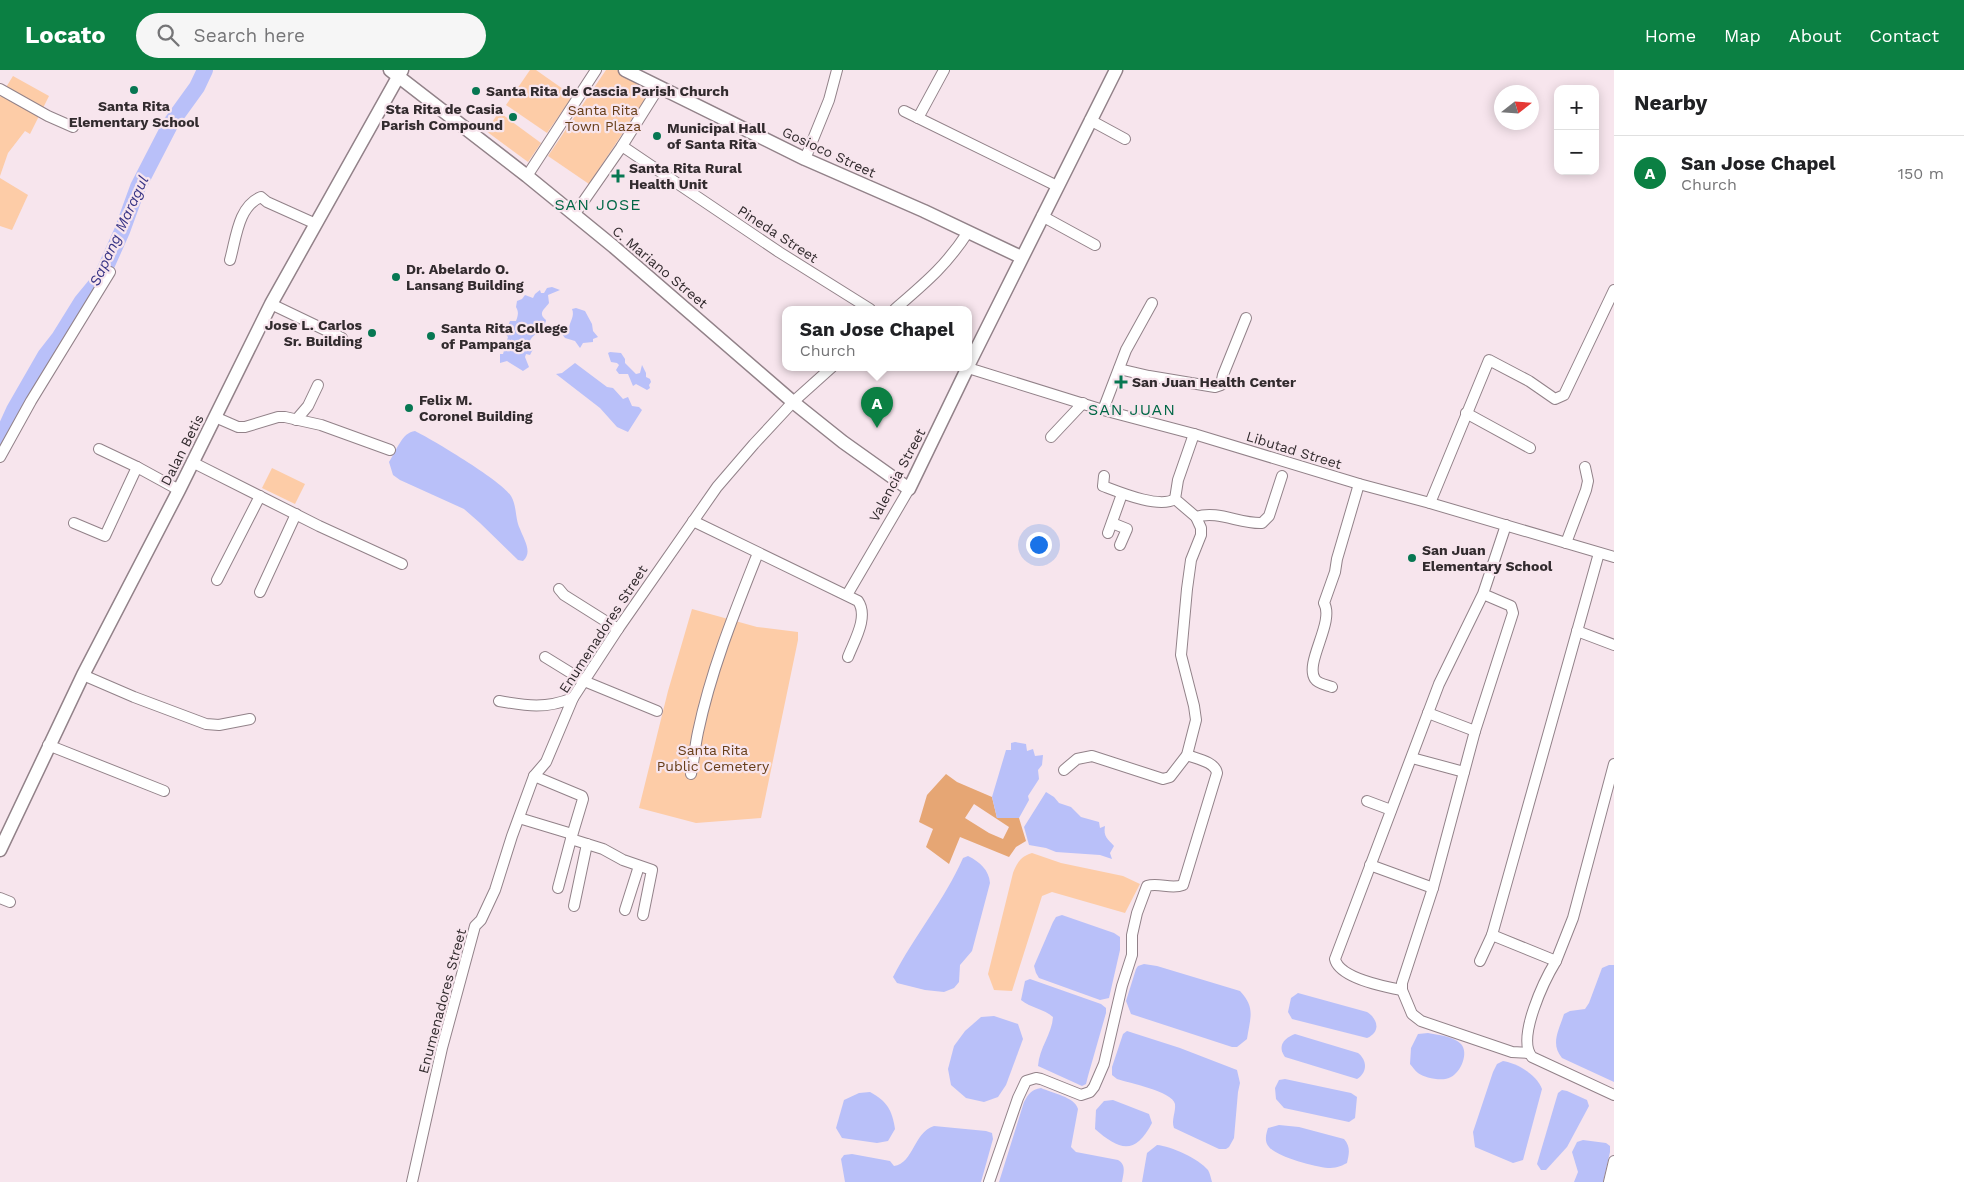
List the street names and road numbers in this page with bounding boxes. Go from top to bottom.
street label: Gosioco Street [780,123,878,181]
street label: Pineda Street [735,202,821,266]
street label: C. Mariano Street [609,223,711,311]
street label: Dalan Betis [157,412,207,488]
street label: Valencia Street [866,426,928,524]
street label: Libutad Street [1244,428,1344,472]
street label: Enumenadores Street [556,562,650,696]
street label: Enumenadores Street [415,927,469,1075]

